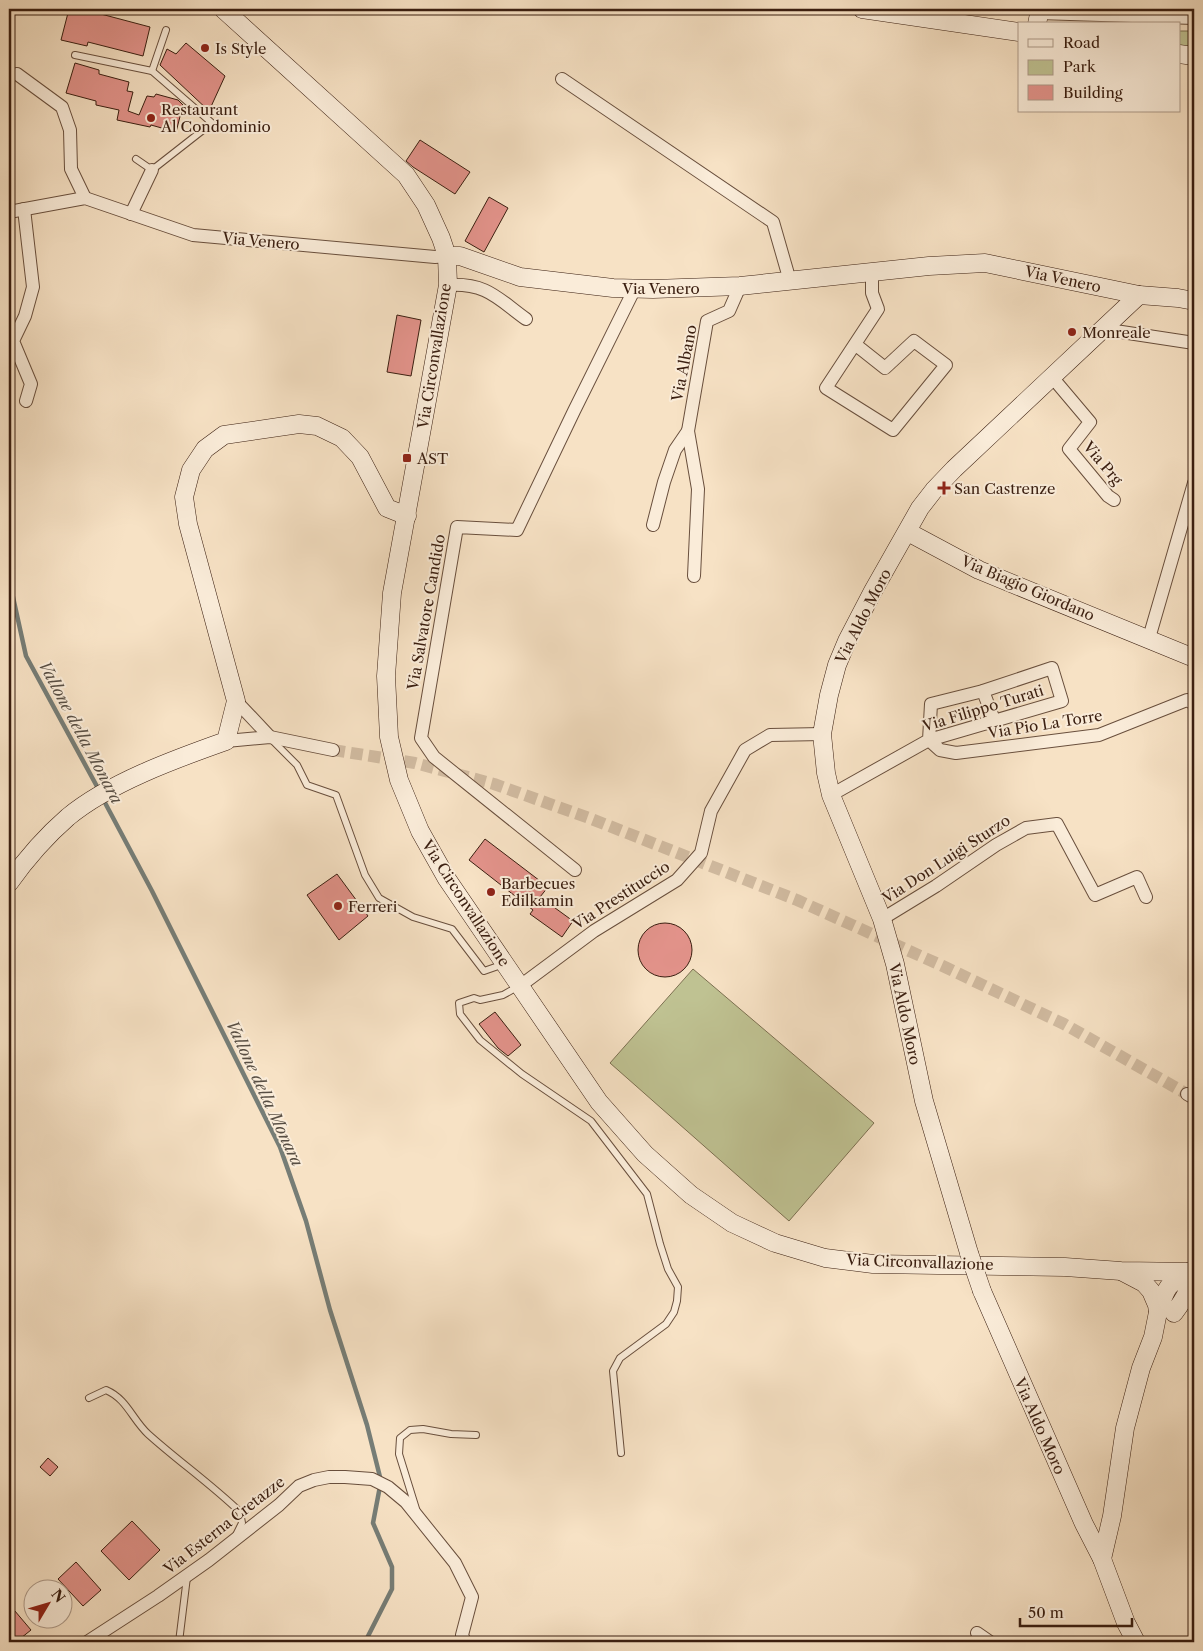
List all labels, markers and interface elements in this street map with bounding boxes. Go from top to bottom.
legend [1018,22,1180,112]
text: Road [1063,33,1100,52]
place label: Is Style [215,39,267,58]
marker: Is Style [199,42,211,54]
text: Park [1063,57,1097,76]
text: Building [1063,83,1123,102]
place label: Restaurant Al Condominio [160,100,271,136]
marker: Restaurant Al Condominio [145,112,157,124]
street label: Via Venero [221,228,300,254]
street label: Via Venero [1022,261,1103,296]
street label: Via Venero [621,279,700,298]
street label: Via Circonvallazione [413,282,455,431]
street label: Via Albano [667,323,701,404]
place label: Monreale [1082,323,1151,342]
marker: Monreale [1066,326,1078,338]
street label: Via Prg [1079,437,1127,489]
place label: AST [416,449,449,468]
marker: AST [401,452,413,464]
place label: San Castrenze [954,479,1055,498]
marker: San Castrenze [938,482,950,494]
street label: Via Salvatore Candido [403,533,449,692]
street label: Via Biagio Giordano [957,551,1098,625]
street label: Via Aldo Moro [831,565,895,667]
water label: Vallone della Monara [35,657,127,807]
street label: Via Filippo Turati [919,680,1046,736]
street label: Via Pio La Torre [985,706,1104,743]
street label: Via Don Luigi Sturzo [878,811,1014,908]
street label: Via Circonvallazione [417,835,514,970]
street label: Via Prestituccio [568,857,673,934]
place label: Barbecues Edilkamin [501,874,575,910]
marker: Barbecues Edilkamin [485,886,497,898]
place label: Ferreri [348,897,398,916]
marker: Ferreri [332,900,344,912]
street label: Via Aldo Moro [885,960,925,1067]
water label: Vallone della Monara [222,1017,308,1170]
street label: Via Circonvallazione [845,1250,994,1274]
street label: Via Aldo Moro [1010,1374,1070,1477]
street label: Via Esterna Cretazze [159,1472,288,1579]
north arrow [22,1578,72,1628]
text: N [47,1586,69,1606]
scale bar [1020,1596,1133,1628]
text: 50 m [1028,1603,1064,1622]

